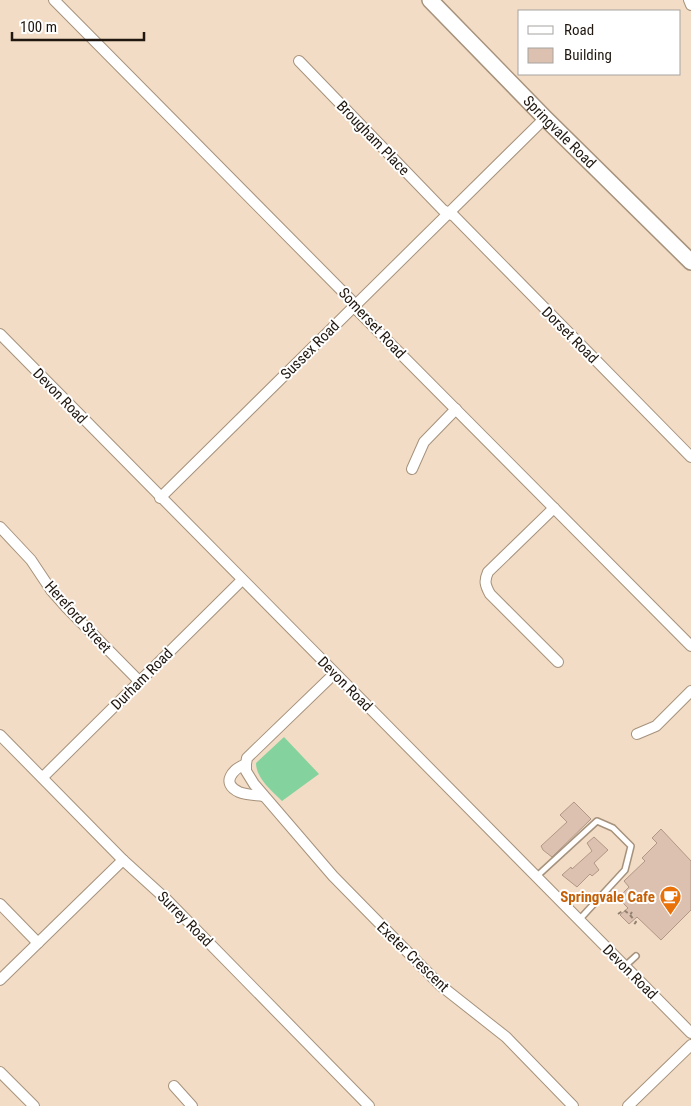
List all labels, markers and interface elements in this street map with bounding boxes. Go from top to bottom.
scale bar [12,10,145,42]
legend [518,10,681,75]
text: 100 m [20,18,57,36]
text: Road [564,21,594,39]
text: Building [564,46,612,64]
street label: Springvale Road [519,92,600,172]
street label: Brougham Place [333,97,413,179]
street label: Somerset Road [335,284,409,362]
street label: Dorset Road [538,303,602,367]
street label: Sussex Road [277,317,343,383]
street label: Devon Road [29,365,91,427]
street label: Hereford Street [41,577,115,657]
street label: Durham Road [107,644,177,714]
street label: Devon Road [314,653,376,715]
cafe icon: Springvale Cafe [659,885,683,916]
street label: Surrey Road [154,888,216,950]
place label: Springvale Cafe [560,888,655,906]
street label: Exeter Crescent [373,918,453,996]
street label: Devon Road [599,941,661,1003]

